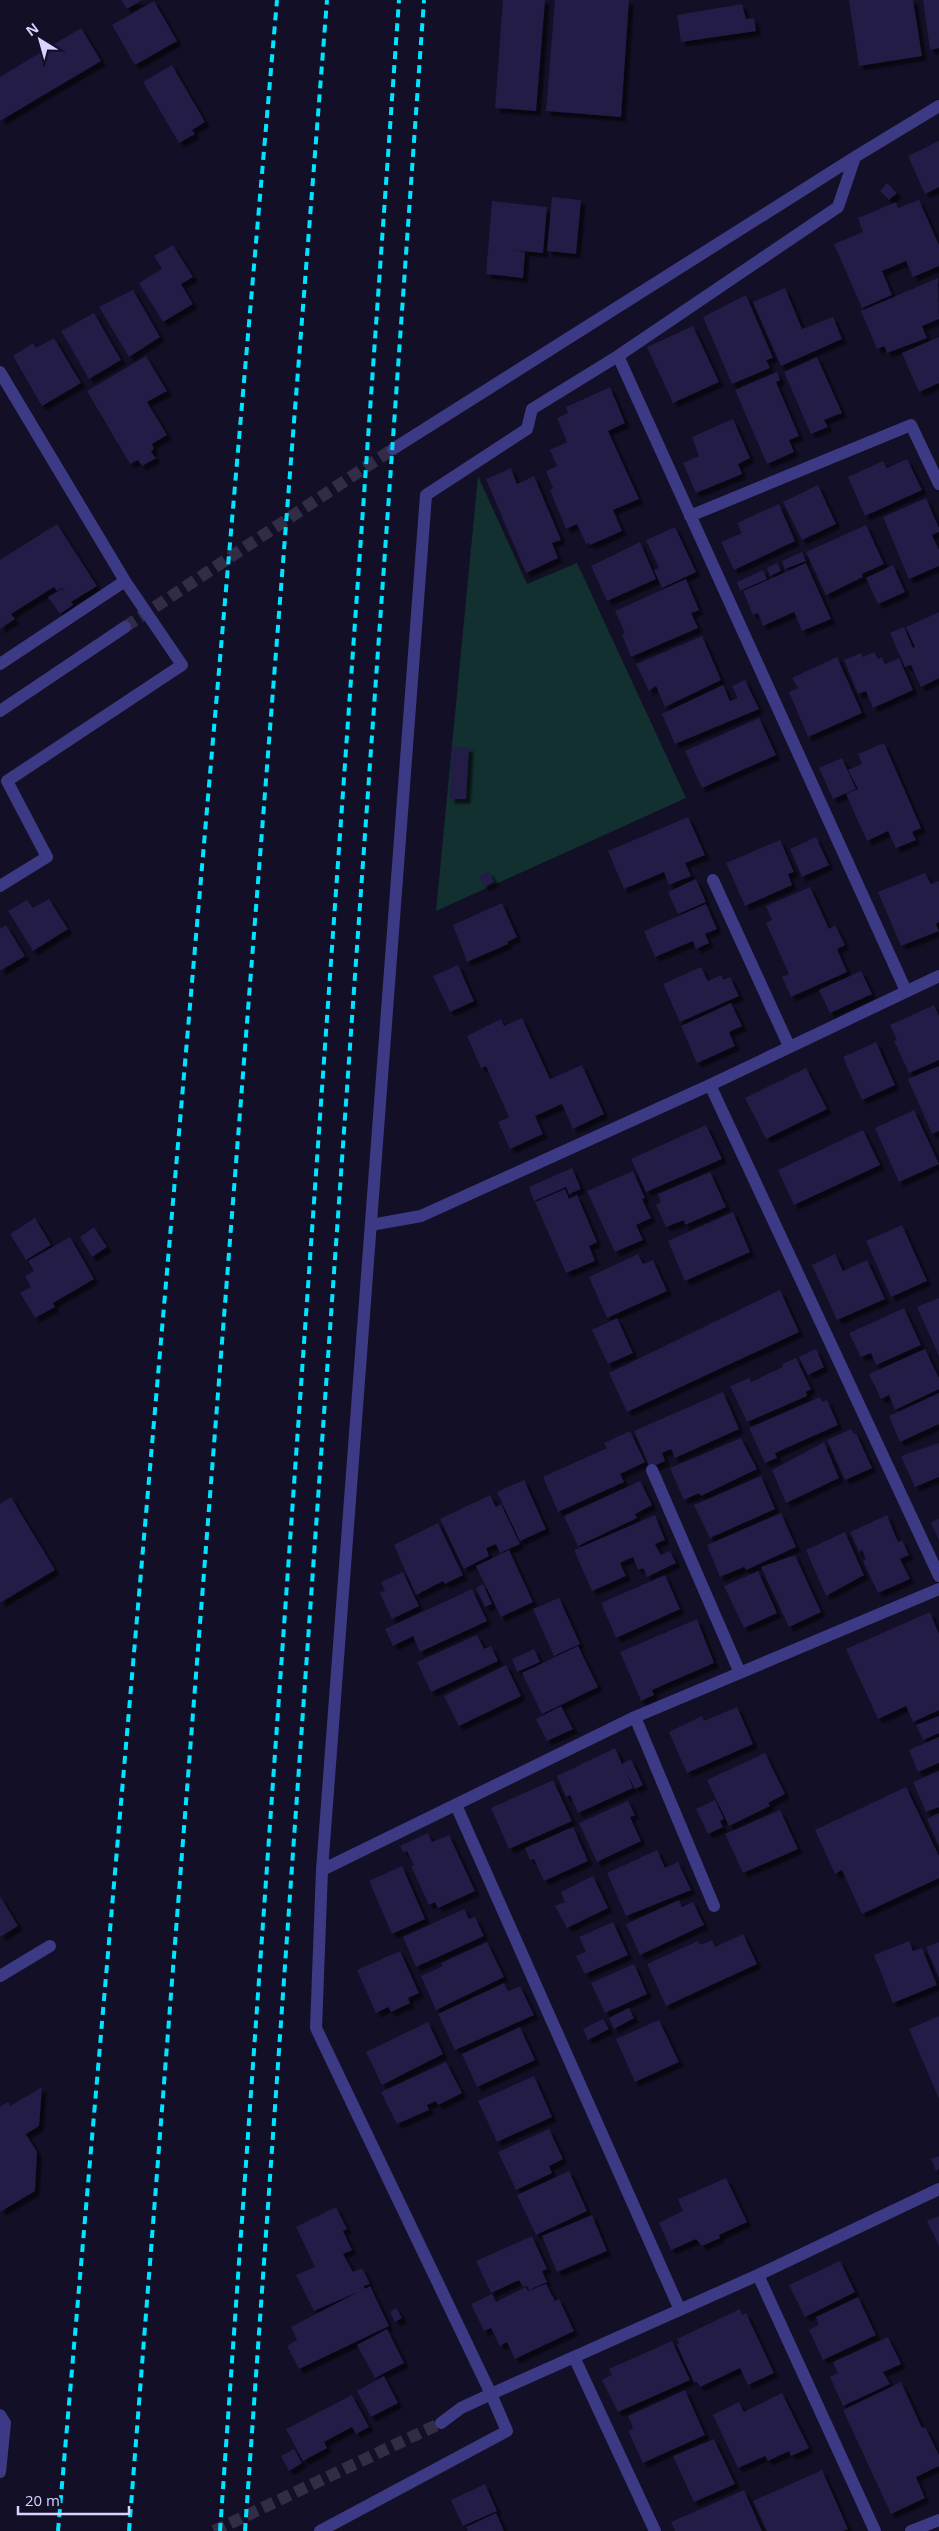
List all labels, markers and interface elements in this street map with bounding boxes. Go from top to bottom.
north arrow [15,15,65,65]
text: N [22,18,42,40]
scale bar [18,2484,129,2516]
text: 20 m [25,2490,60,2510]

